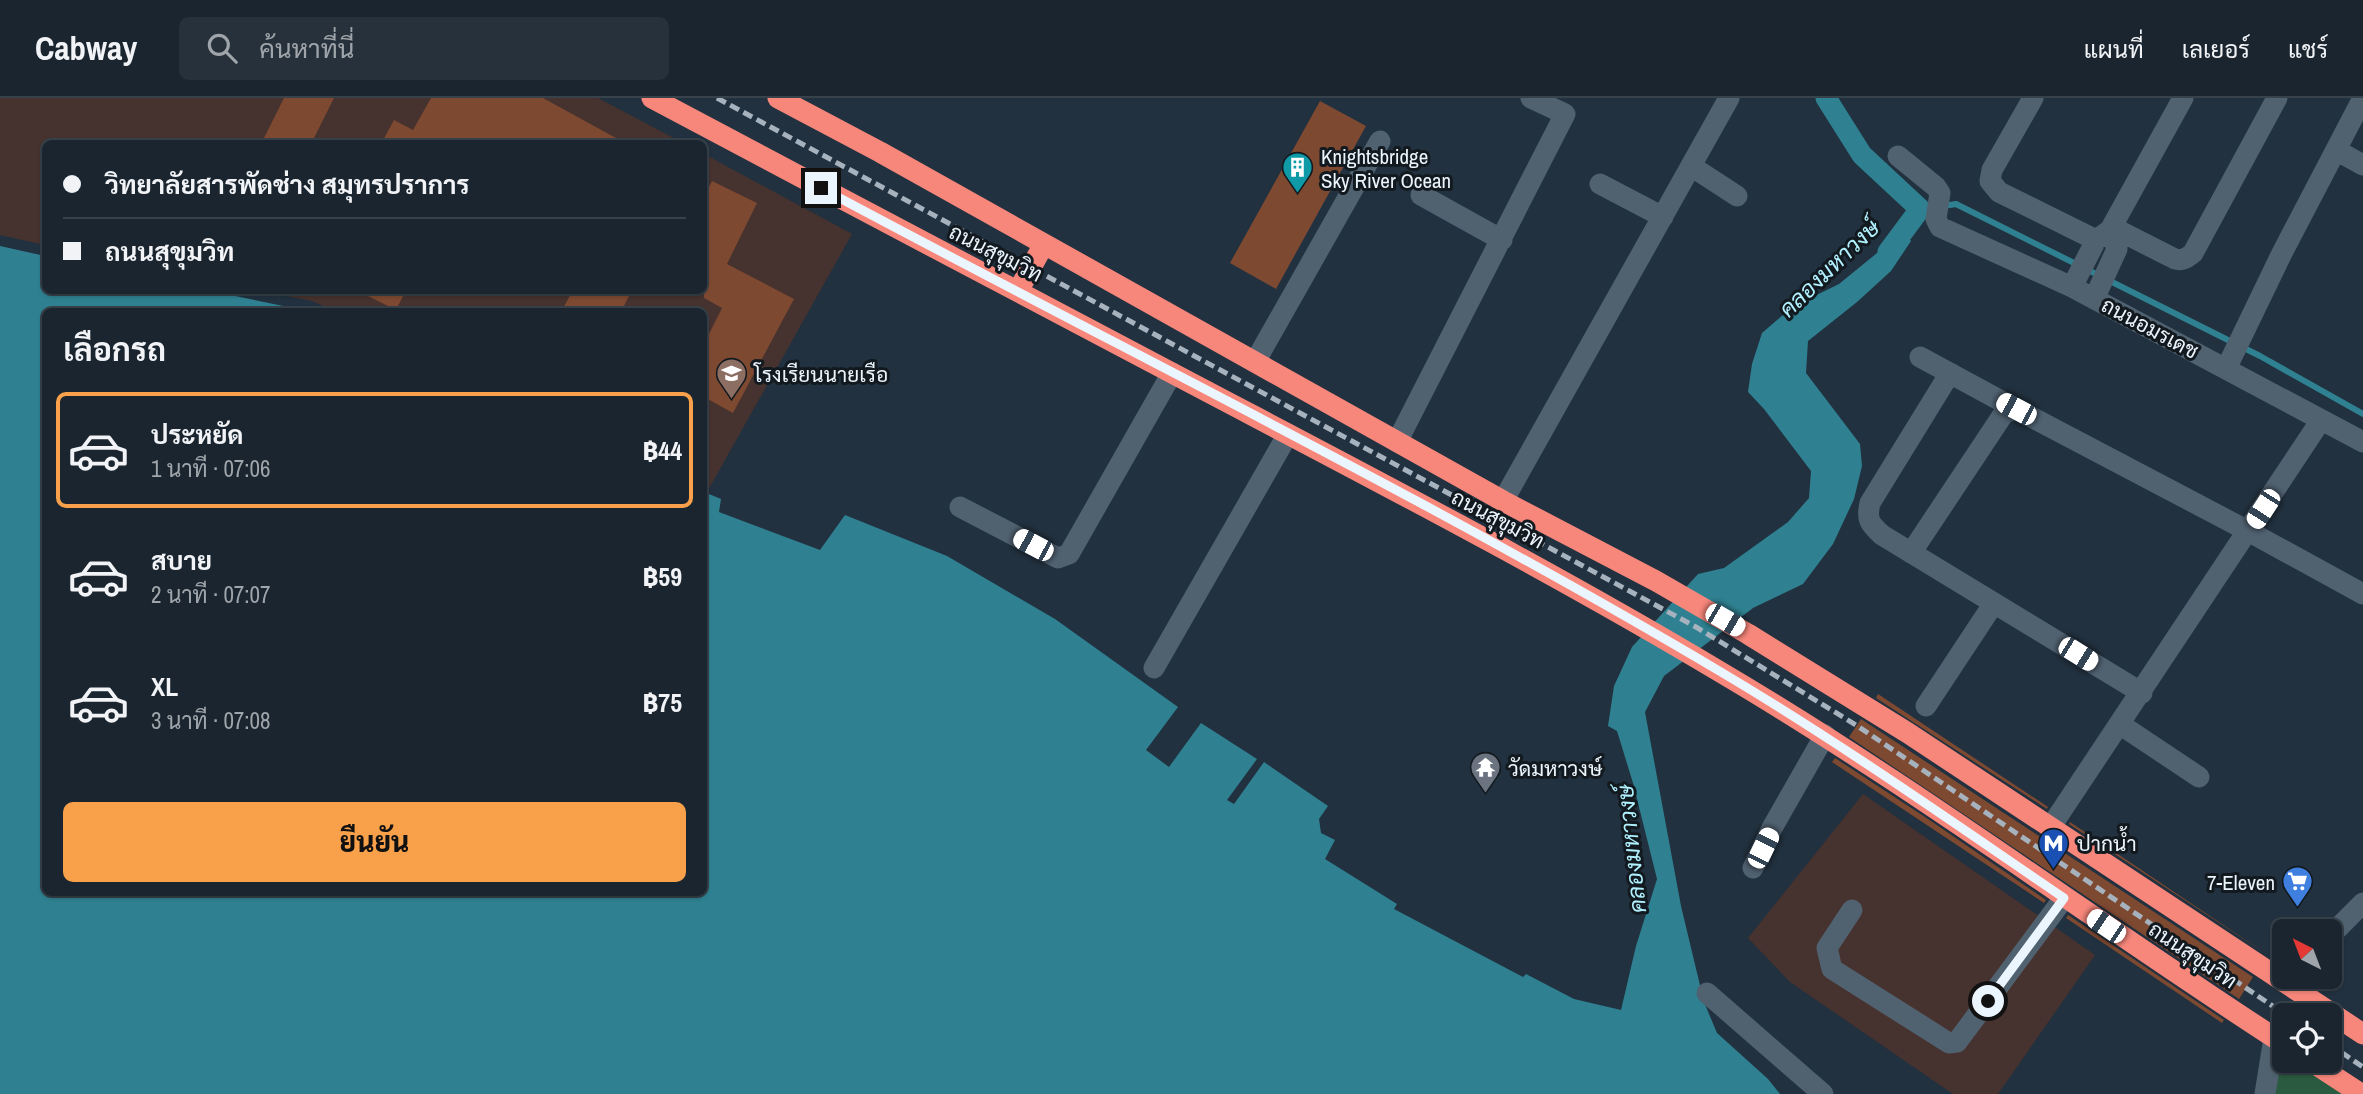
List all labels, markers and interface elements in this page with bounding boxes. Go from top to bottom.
search box [179,17,669,80]
text: Cabway [35,26,137,70]
icon: search [203,29,241,67]
text: ค้นหาที่นี่ [259,31,354,66]
text: แผนที่ [2084,33,2144,65]
text: เลเยอร์ [2182,33,2250,65]
text: แชร์ [2288,33,2328,65]
place label: Knightsbridge Sky River Ocean [1321,142,1451,195]
building icon: Knightsbridge Sky River Ocean [1281,151,1315,195]
text: วิทยาลัยสารพัดช่าง สมุทรปราการ [105,167,469,202]
route end [805,172,837,204]
water label: คลองมหาวงษ์ [1772,210,1888,324]
street label: ถนนสุขุมวิท [944,217,1048,289]
text: ถนนสุขุมวิท [105,234,234,269]
street label: ถนนอมรเดช [2096,290,2204,366]
text: เลือกรถ [63,328,166,371]
school or university icon: โรงเรียนนายเรือ [714,357,748,401]
place label: โรงเรียนนายเรือ [753,360,888,389]
car [1993,390,2040,428]
text: ประหยัด [151,417,244,452]
icon: car [67,419,130,482]
text: ฿44 [642,433,682,468]
text: 1 นาที · 07:06 [151,453,271,484]
street label: ถนนสุขุมวิท [1447,482,1549,556]
car [2243,486,2284,532]
car [1010,526,1057,564]
text: สบาย [151,543,212,578]
icon: car [67,545,130,608]
text: ฿59 [642,559,682,594]
text: 2 นาที · 07:07 [151,579,271,610]
car [1702,600,1749,640]
car [2055,634,2102,674]
text: XL [151,669,178,704]
icon: car [67,671,130,734]
text: ฿75 [642,685,682,720]
text: 3 นาที · 07:08 [151,705,271,736]
temple icon: วัดมหาวงษ์ [1468,751,1502,795]
place label: วัดมหาวงษ์ [1508,754,1603,783]
water label: คลองมหาวงษ์ [1609,781,1653,915]
button: ยืนยัน [63,802,686,882]
car [1745,825,1782,871]
metro station icon: ปากน้ำ [2037,826,2071,870]
place label: ปากน้ำ [2077,826,2137,858]
supermarket icon: 7-Eleven [2281,865,2315,909]
place label: 7-Eleven [2207,868,2275,897]
car [2083,906,2130,946]
street label: ถนนสุขุมวิท [2143,915,2243,995]
north arrow [2272,919,2342,989]
map controls [2272,919,2342,1073]
route start [1972,985,2004,1017]
button: locate [2272,1003,2342,1073]

